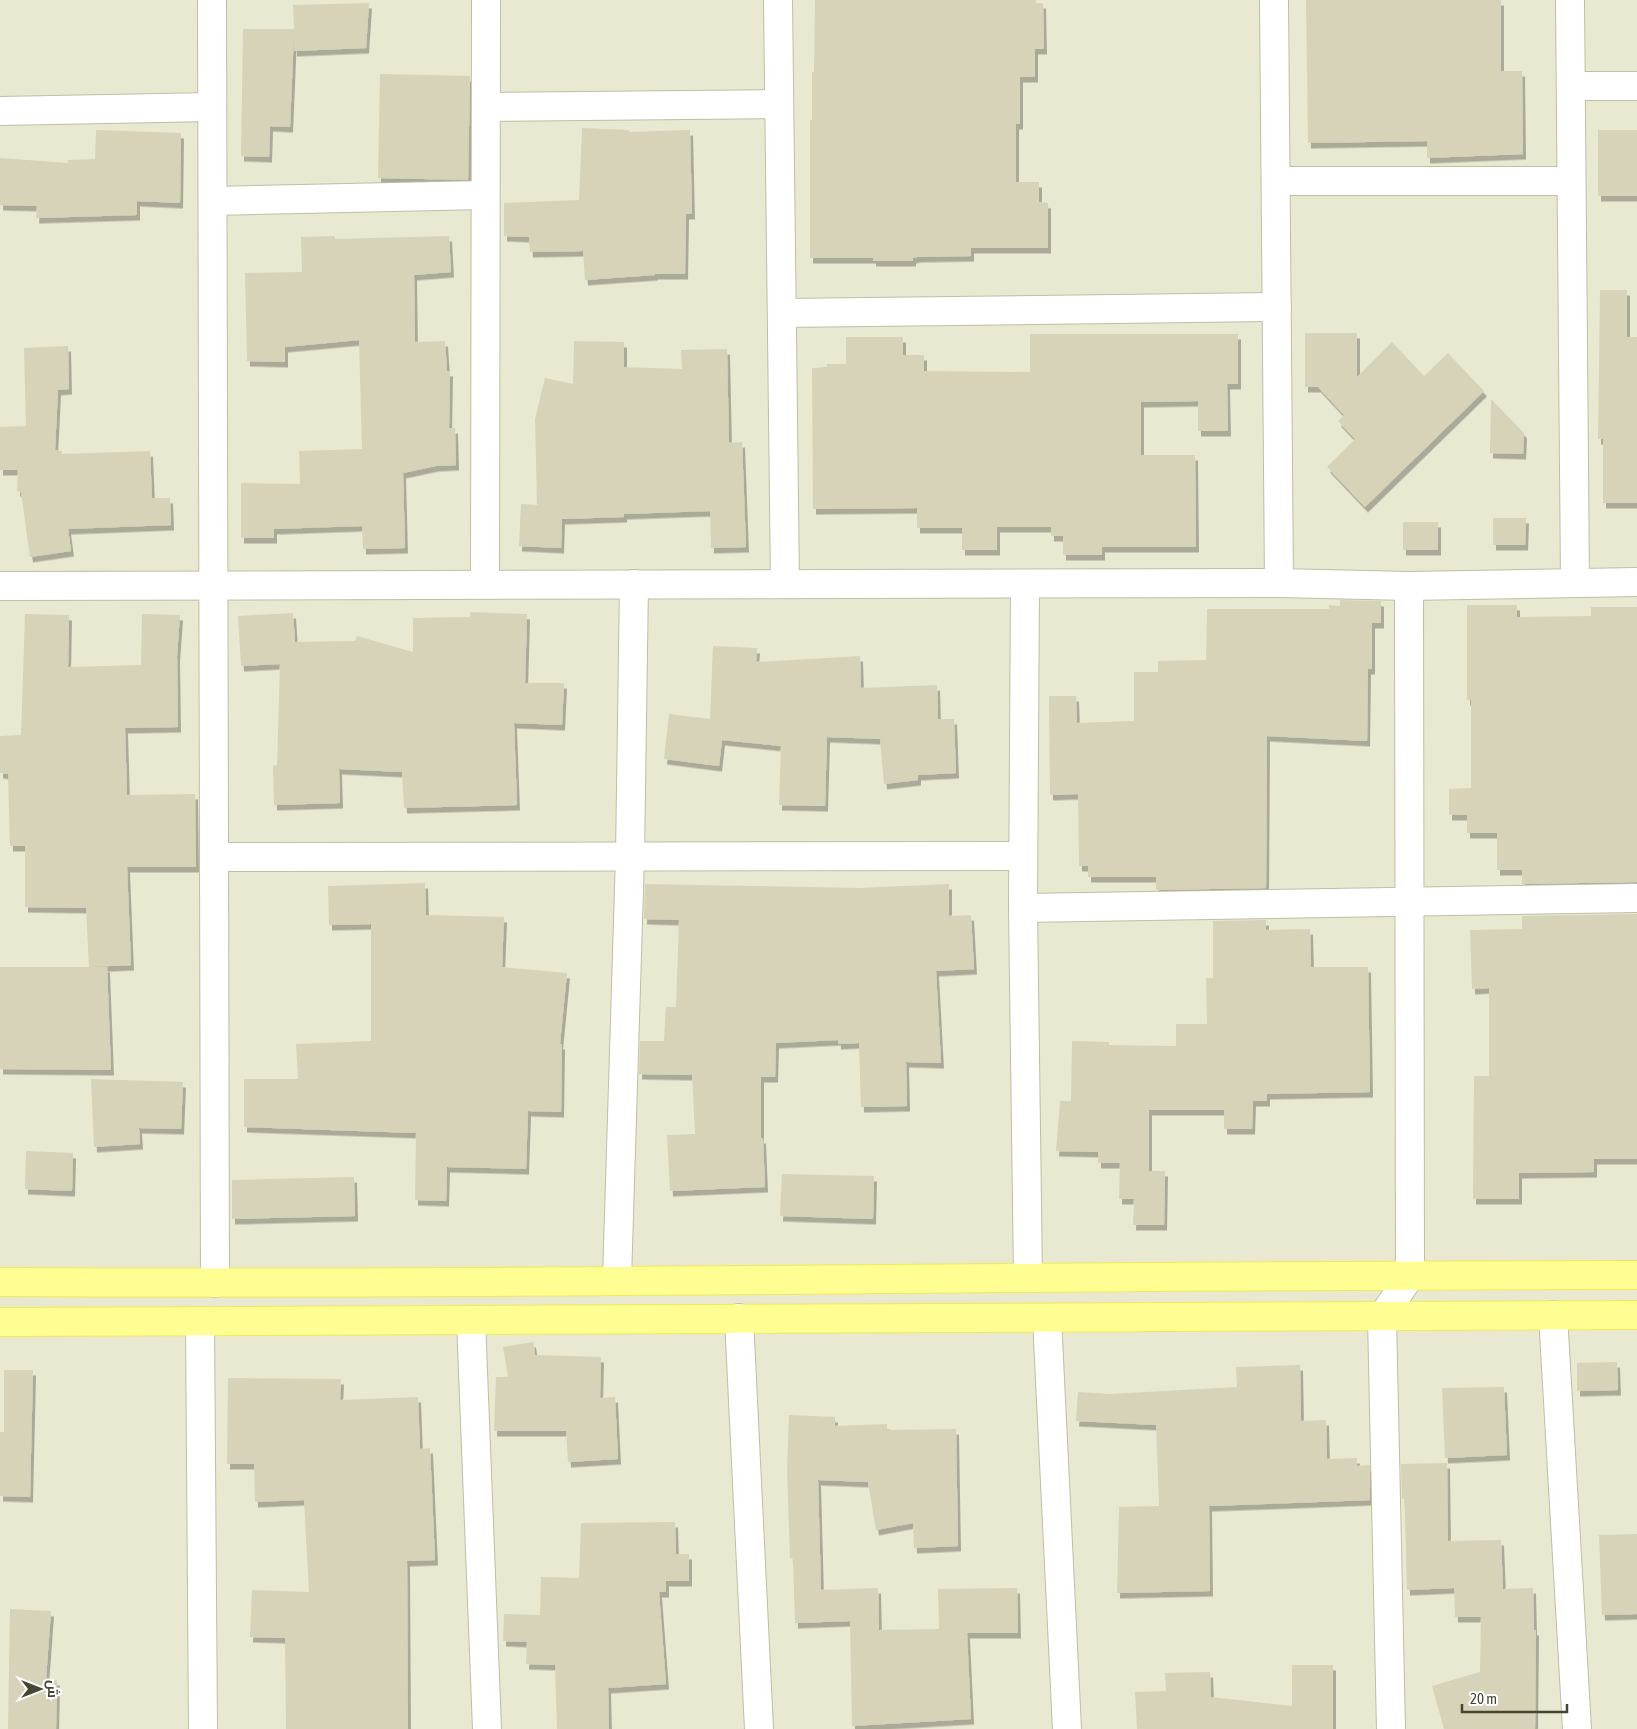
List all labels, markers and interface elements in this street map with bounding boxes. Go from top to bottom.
north arrow [15,1664,65,1714]
text: ش [44,1680,61,1698]
scale bar [1462,1682,1567,1714]
text: 20 m [1470,1690,1497,1707]

